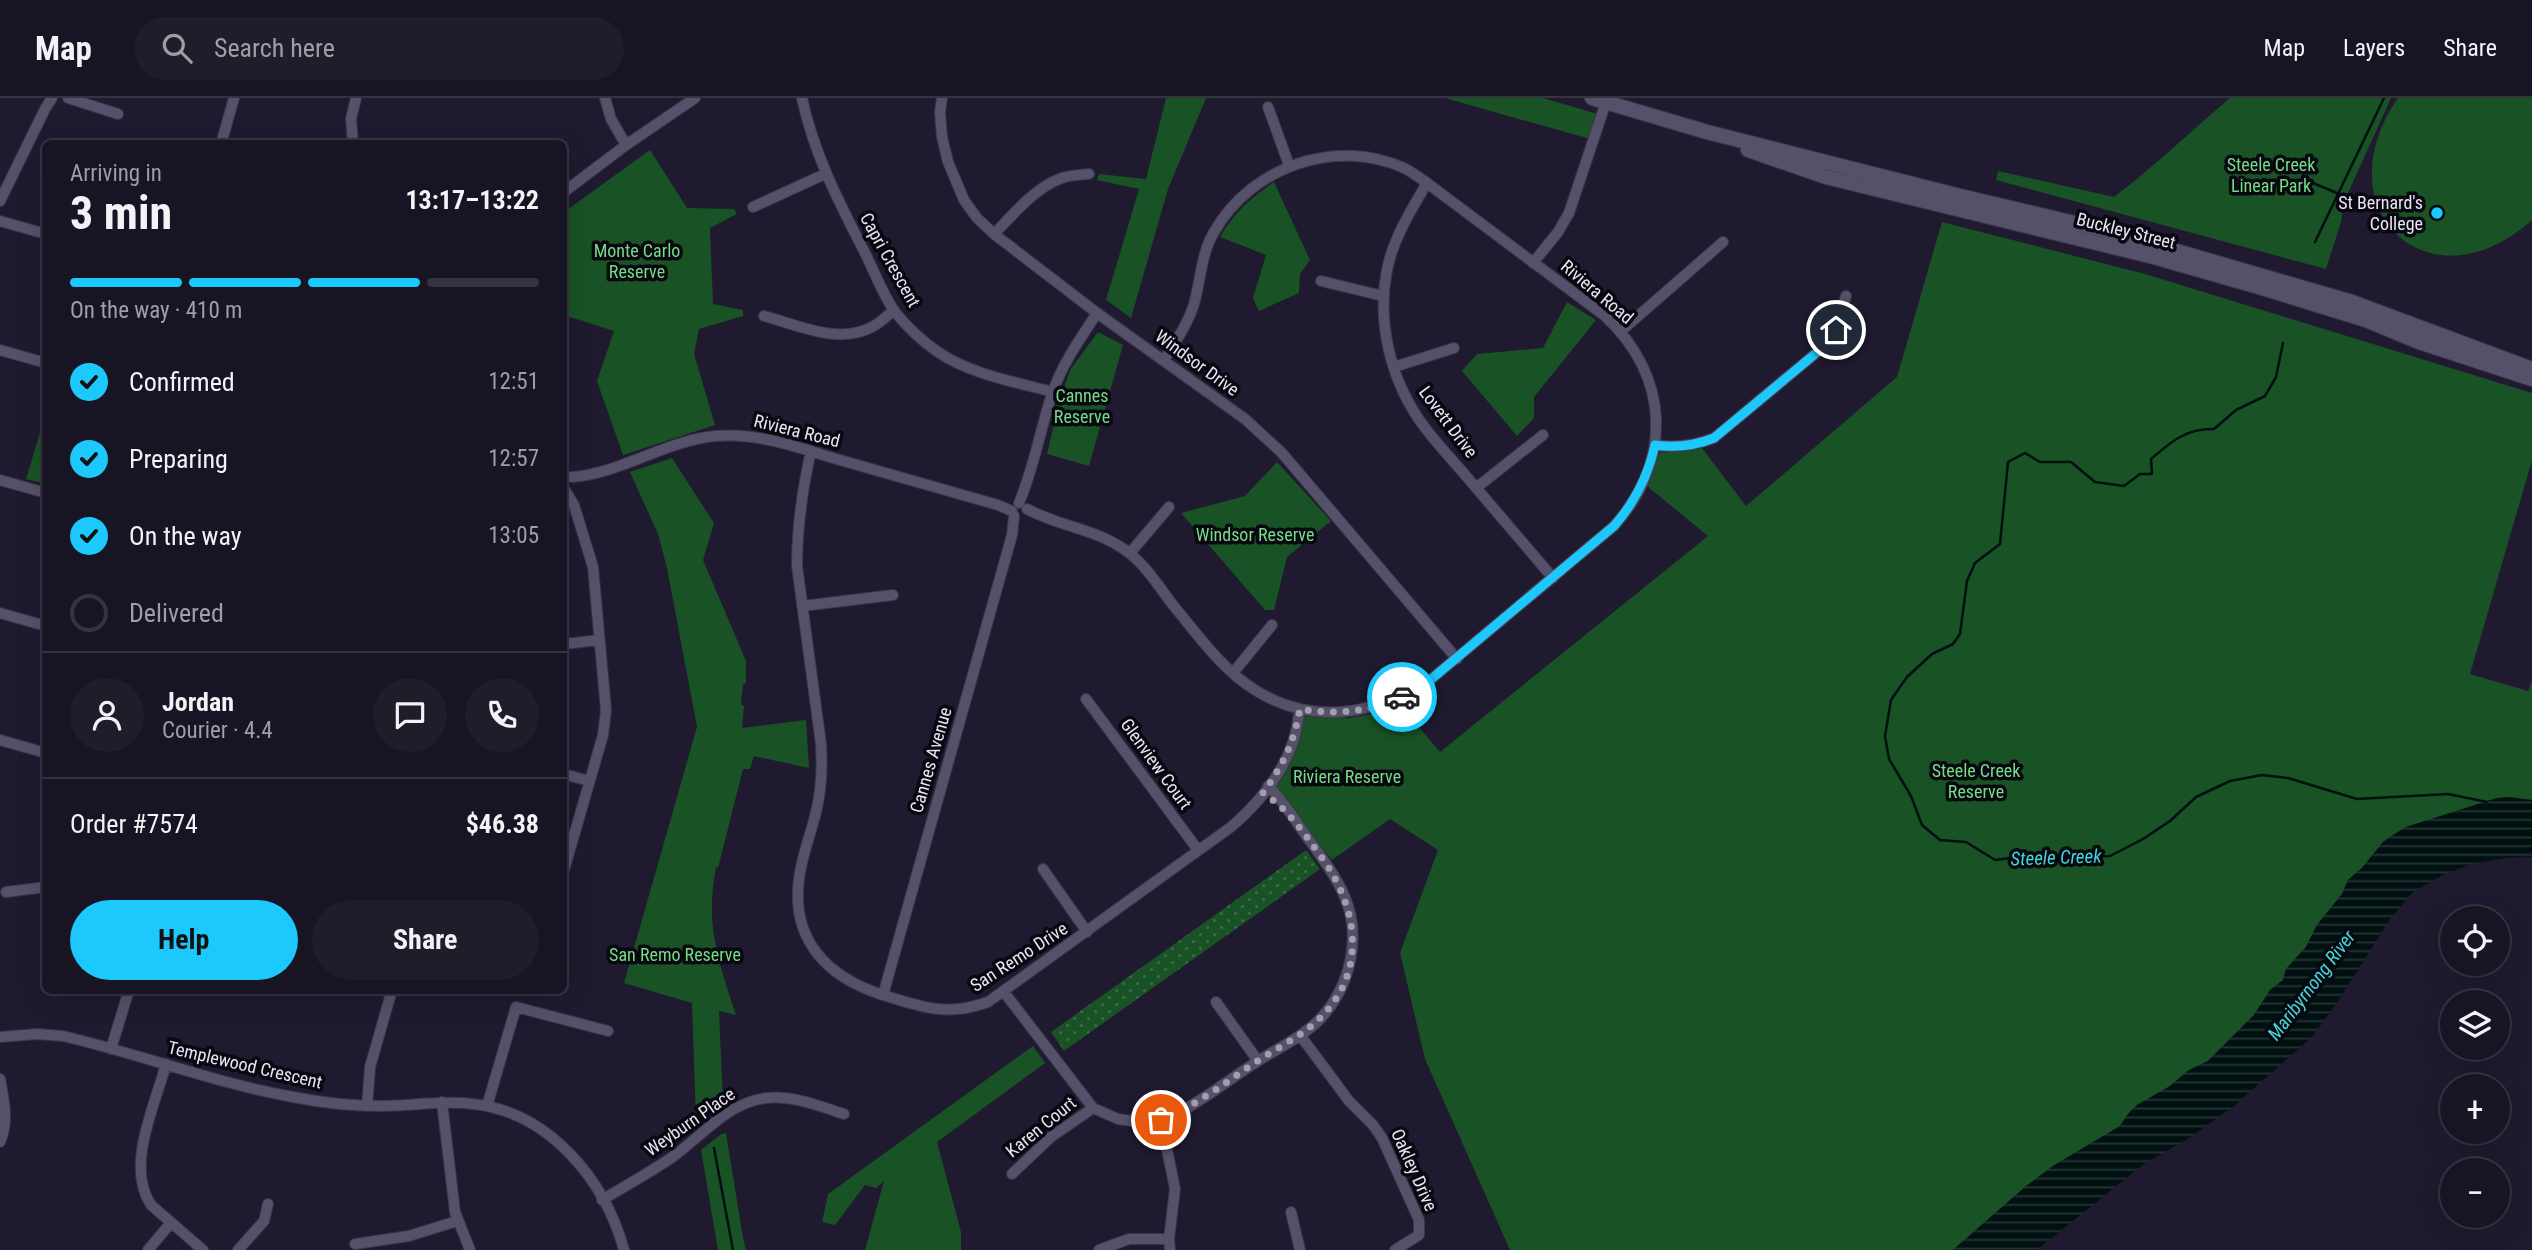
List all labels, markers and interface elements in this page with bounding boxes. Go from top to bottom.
search box [134,17,624,80]
text: Map [35,29,92,68]
icon: search [158,29,196,67]
text: Search here [214,33,335,63]
text: Map [2264,34,2305,62]
text: Layers [2343,34,2405,62]
text: Share [2443,34,2497,62]
park label: Steele Creek Linear Park [2227,154,2315,196]
text: Arriving in [70,160,162,187]
text: 13:17–13:22 [405,185,539,215]
text: 3 min [70,186,172,240]
place label: St Bernard's College [2338,192,2423,234]
marker: St Bernard's College [2429,205,2445,221]
street label: Buckley Street [2074,208,2178,253]
street label: Capri Crescent [856,209,925,311]
park label: Monte Carlo Reserve [594,240,680,282]
street label: Riviera Road [1557,255,1638,328]
text: On the way · 410 m [70,297,242,324]
pin [1806,300,1866,360]
icon: home [1817,311,1855,349]
street label: Windsor Drive [1151,325,1243,400]
icon: check [70,363,108,401]
text: Confirmed [129,367,235,397]
text: 12:51 [488,368,539,395]
street label: Lovett Drive [1415,382,1482,462]
park label: Cannes Reserve [1054,385,1110,427]
street label: Riviera Road [752,410,842,451]
icon: check [70,440,108,478]
text: Preparing [129,444,228,474]
text: 12:57 [488,445,539,472]
icon: check [70,517,108,555]
text: On the way [129,521,242,551]
text: 13:05 [488,522,539,549]
park label: Windsor Reserve [1196,524,1314,545]
text: Delivered [129,598,224,628]
courier [1367,662,1437,732]
button: person [70,678,144,752]
button: chat [373,678,447,752]
button: phone [465,678,539,752]
icon: car [1383,678,1421,716]
text: Jordan [162,687,234,717]
street label: Cannes Avenue [905,705,956,815]
street label: Glenview Court [1116,714,1196,813]
text: Courier · 4.4 [162,717,273,744]
park label: Steele Creek Reserve [1932,760,2020,802]
park label: Riviera Reserve [1293,766,1401,787]
text: Order #7574 [70,809,198,839]
text: $46.38 [466,809,539,839]
water label: Steele Creek [2010,844,2103,871]
button: Help [70,900,298,980]
button: Share [312,900,539,980]
map controls [2440,906,2510,1228]
button: locate [2440,906,2510,976]
street label: San Remo Drive [966,917,1071,996]
water label: Maribyrnong River [2263,926,2360,1045]
park label: San Remo Reserve [609,944,741,965]
button: layers [2440,990,2510,1060]
street label: Templewood Crescent [166,1037,324,1092]
button: + [2440,1074,2510,1144]
street label: Weyburn Place [641,1083,739,1160]
pin [1131,1090,1191,1150]
street label: Karen Court [1001,1092,1080,1161]
icon: bag [1142,1101,1180,1139]
street label: Oakley Drive [1387,1126,1442,1214]
button: − [2440,1158,2510,1228]

